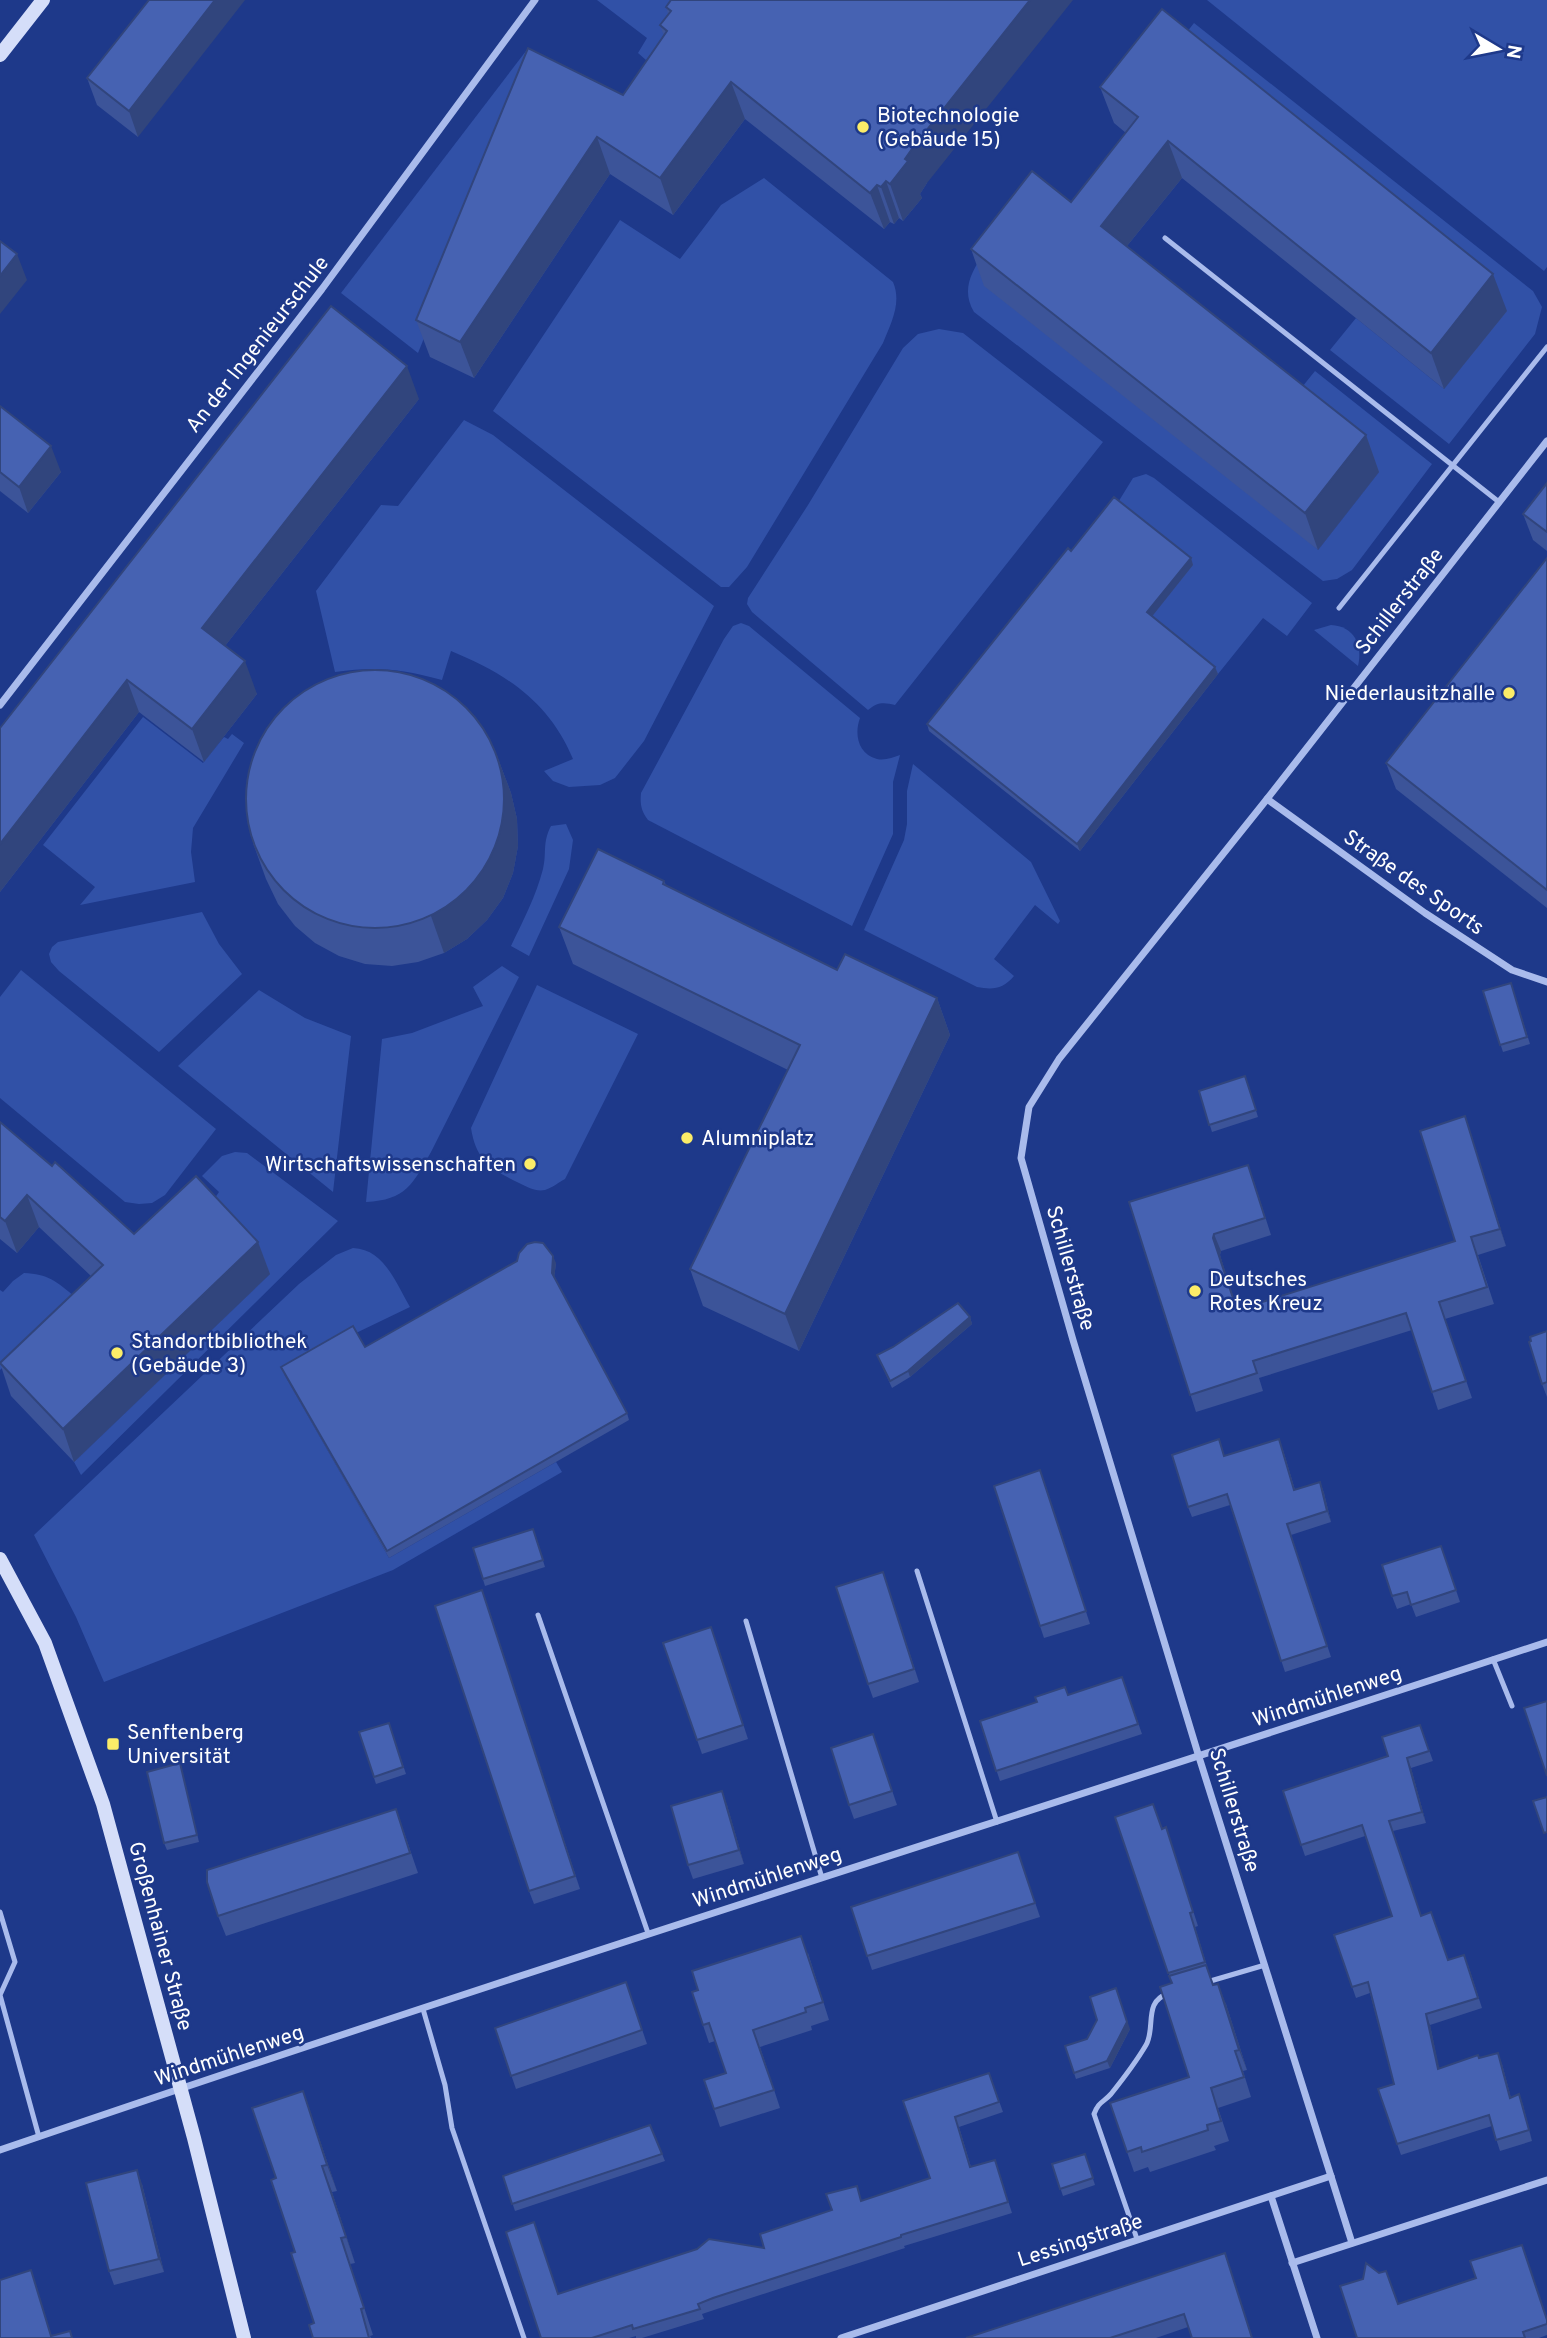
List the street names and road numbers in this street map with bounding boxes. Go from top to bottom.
street label: An der Ingenieurschule [181,251,336,439]
street label: Schillerstraße [1350,543,1450,661]
street label: Straße des Sports [1337,824,1489,942]
street label: Schillerstraße [1039,1203,1100,1334]
street label: Windmühlenweg [1249,1661,1405,1734]
street label: Schillerstraße [1202,1745,1265,1876]
street label: Großenhainer Straße [121,1839,198,2034]
street label: Windmühlenweg [689,1842,845,1915]
street label: Windmühlenweg [151,2020,307,2093]
street label: Lessingstraße [1014,2208,1147,2274]

